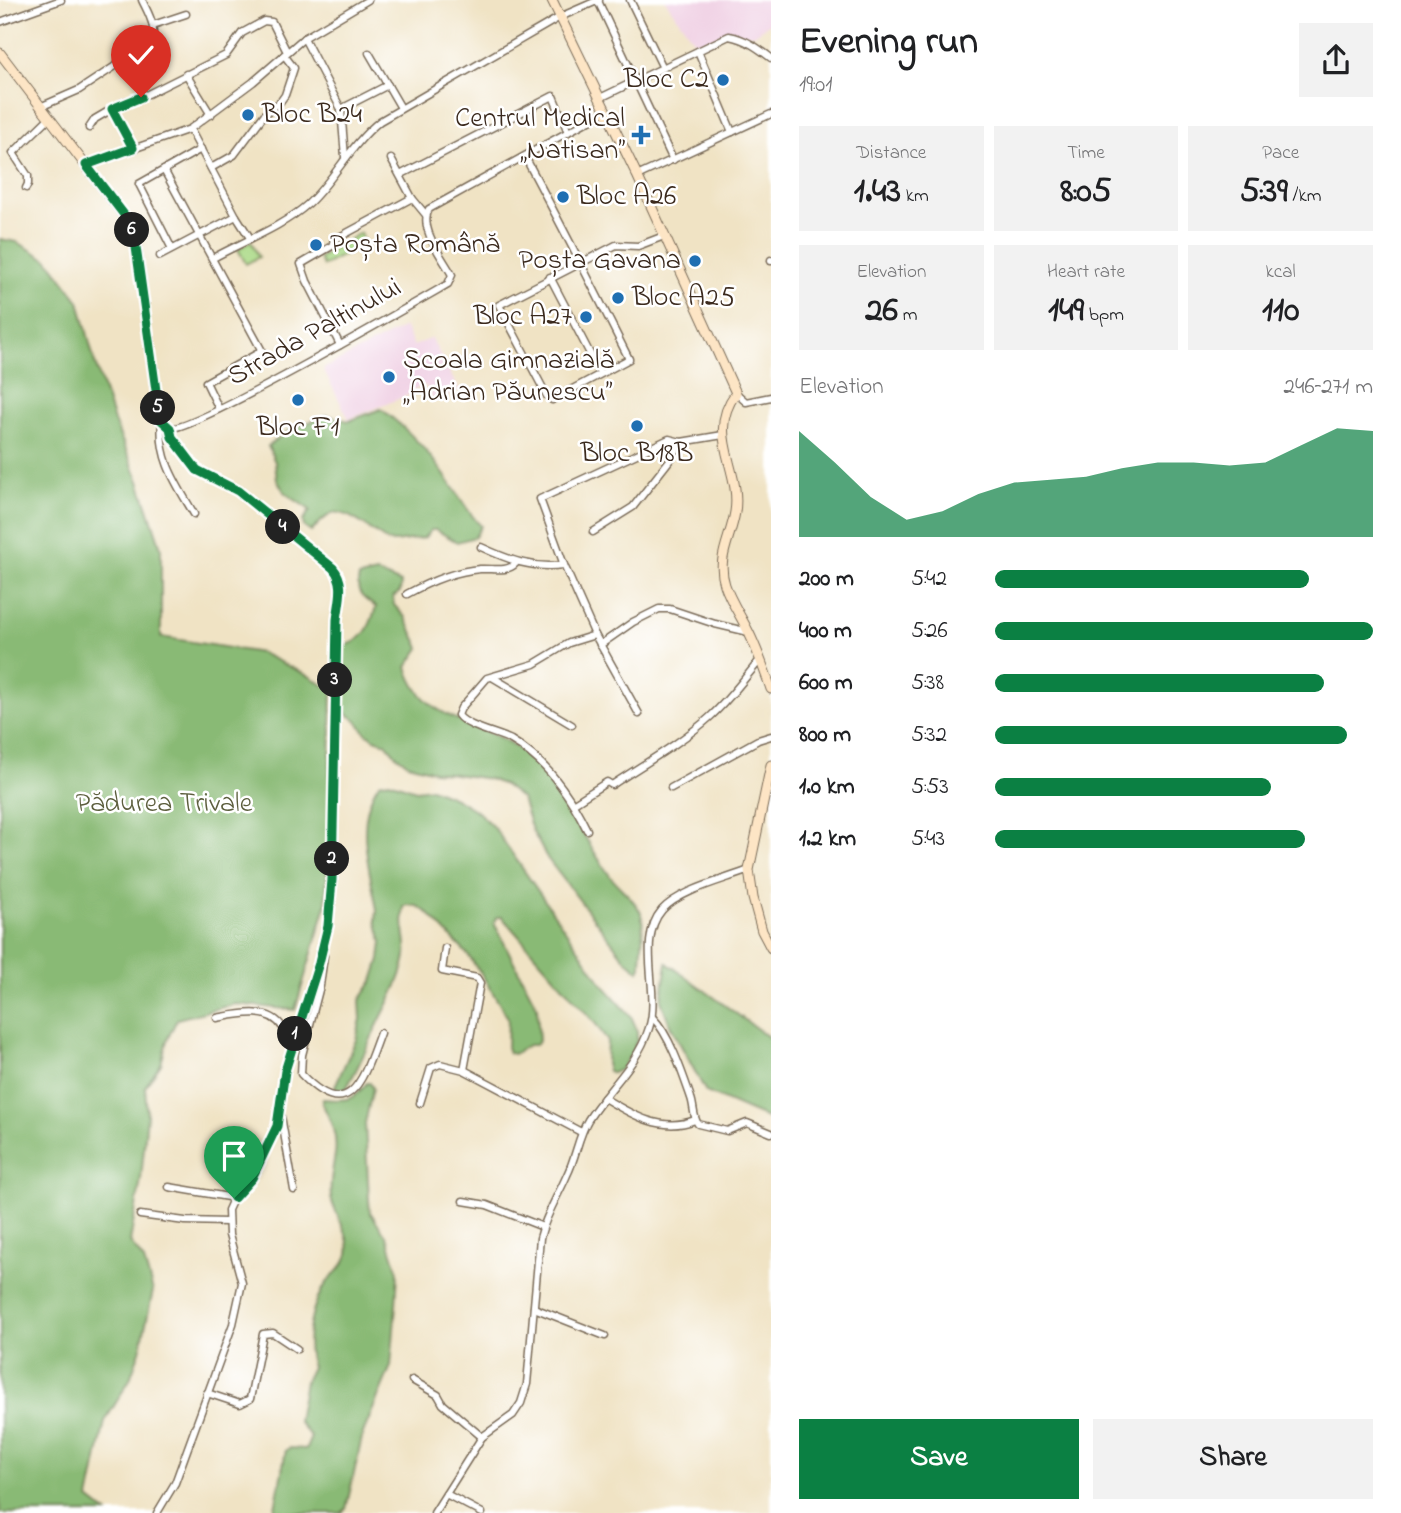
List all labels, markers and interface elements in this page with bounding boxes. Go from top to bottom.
text: Evening run [799,15,978,71]
button: share [1299,23,1373,97]
pin [111,25,171,97]
icon: check [122,36,160,74]
place label: Bloc C2 [623,60,709,101]
text: 19:01 [799,69,832,102]
marker: Bloc C2 [715,72,731,88]
place label: Bloc B24 [261,95,363,136]
place label: Centrul Medical „Natisan” [455,99,625,172]
marker: Bloc B24 [240,107,256,123]
marker: Centrul Medical „Natisan” [631,125,651,145]
text: Distance [856,140,926,167]
text: Time [1067,140,1105,167]
text: Pace [1262,140,1299,167]
text: 1.43 [854,167,901,218]
text: 8:05 [1060,167,1112,218]
text: 5:39 [1240,167,1288,218]
place label: Bloc A26 [576,177,676,218]
text: km [901,183,929,210]
text: /km [1288,183,1322,210]
marker: Bloc A26 [555,189,571,205]
pin: 6 [114,212,150,247]
text: 6 [127,216,136,243]
place label: Poșta Română [330,225,500,266]
marker: Poșta Română [308,237,324,253]
place label: Poșta Gavana [519,241,681,282]
marker: Poșta Gavana [687,253,703,269]
text: Elevation [856,259,926,286]
text: Heart rate [1047,259,1125,286]
text: kcal [1266,259,1296,286]
street label: Strada Paltinului [221,268,409,398]
place label: Bloc A25 [631,278,735,319]
text: 26 [865,286,898,337]
text: 149 [1048,286,1084,337]
text: 110 [1262,286,1299,337]
marker: Bloc A25 [610,290,626,306]
place label: Bloc A27 [472,297,572,338]
text: m [898,302,917,329]
text: bpm [1084,302,1124,329]
marker: Bloc A27 [578,309,594,325]
place label: Școala Gimnazială „Adrian Păunescu” [403,341,614,414]
marker: Școala Gimnazială „Adrian Păunescu” [381,369,397,385]
text: Elevation [799,371,884,404]
text: 246–271 m [1284,371,1373,404]
pin: 5 [140,390,176,426]
marker: Bloc F1 [290,392,306,408]
text: 5 [152,394,163,421]
place label: Bloc F1 [256,408,340,449]
marker: Bloc B18B [629,418,645,434]
place label: Bloc B18B [580,434,693,475]
pin: 4 [266,510,300,544]
text: 4 [279,513,286,540]
text: 200 m [799,563,854,596]
text: 5:42 [911,563,947,596]
text: 400 m [799,615,852,648]
text: 5:26 [911,615,948,648]
pin: 3 [318,662,352,698]
text: 3 [331,666,338,693]
text: 600 m [799,667,853,700]
text: 5:38 [911,667,944,700]
text: 800 m [799,719,851,752]
text: 5:32 [911,719,947,752]
text: 1.0 km [799,771,855,804]
text: 5:53 [911,771,949,804]
park label: Pădurea Trivale [76,784,253,825]
text: 1.2 km [799,823,856,856]
text: 5:43 [911,823,945,856]
pin: 2 [314,842,350,876]
text: 2 [327,845,336,872]
pin: 1 [278,1016,312,1052]
text: 1 [291,1020,298,1047]
pin [204,1126,264,1198]
icon: arrive [215,1137,253,1175]
button: Save [799,1419,1079,1499]
button: Share [1093,1419,1373,1499]

